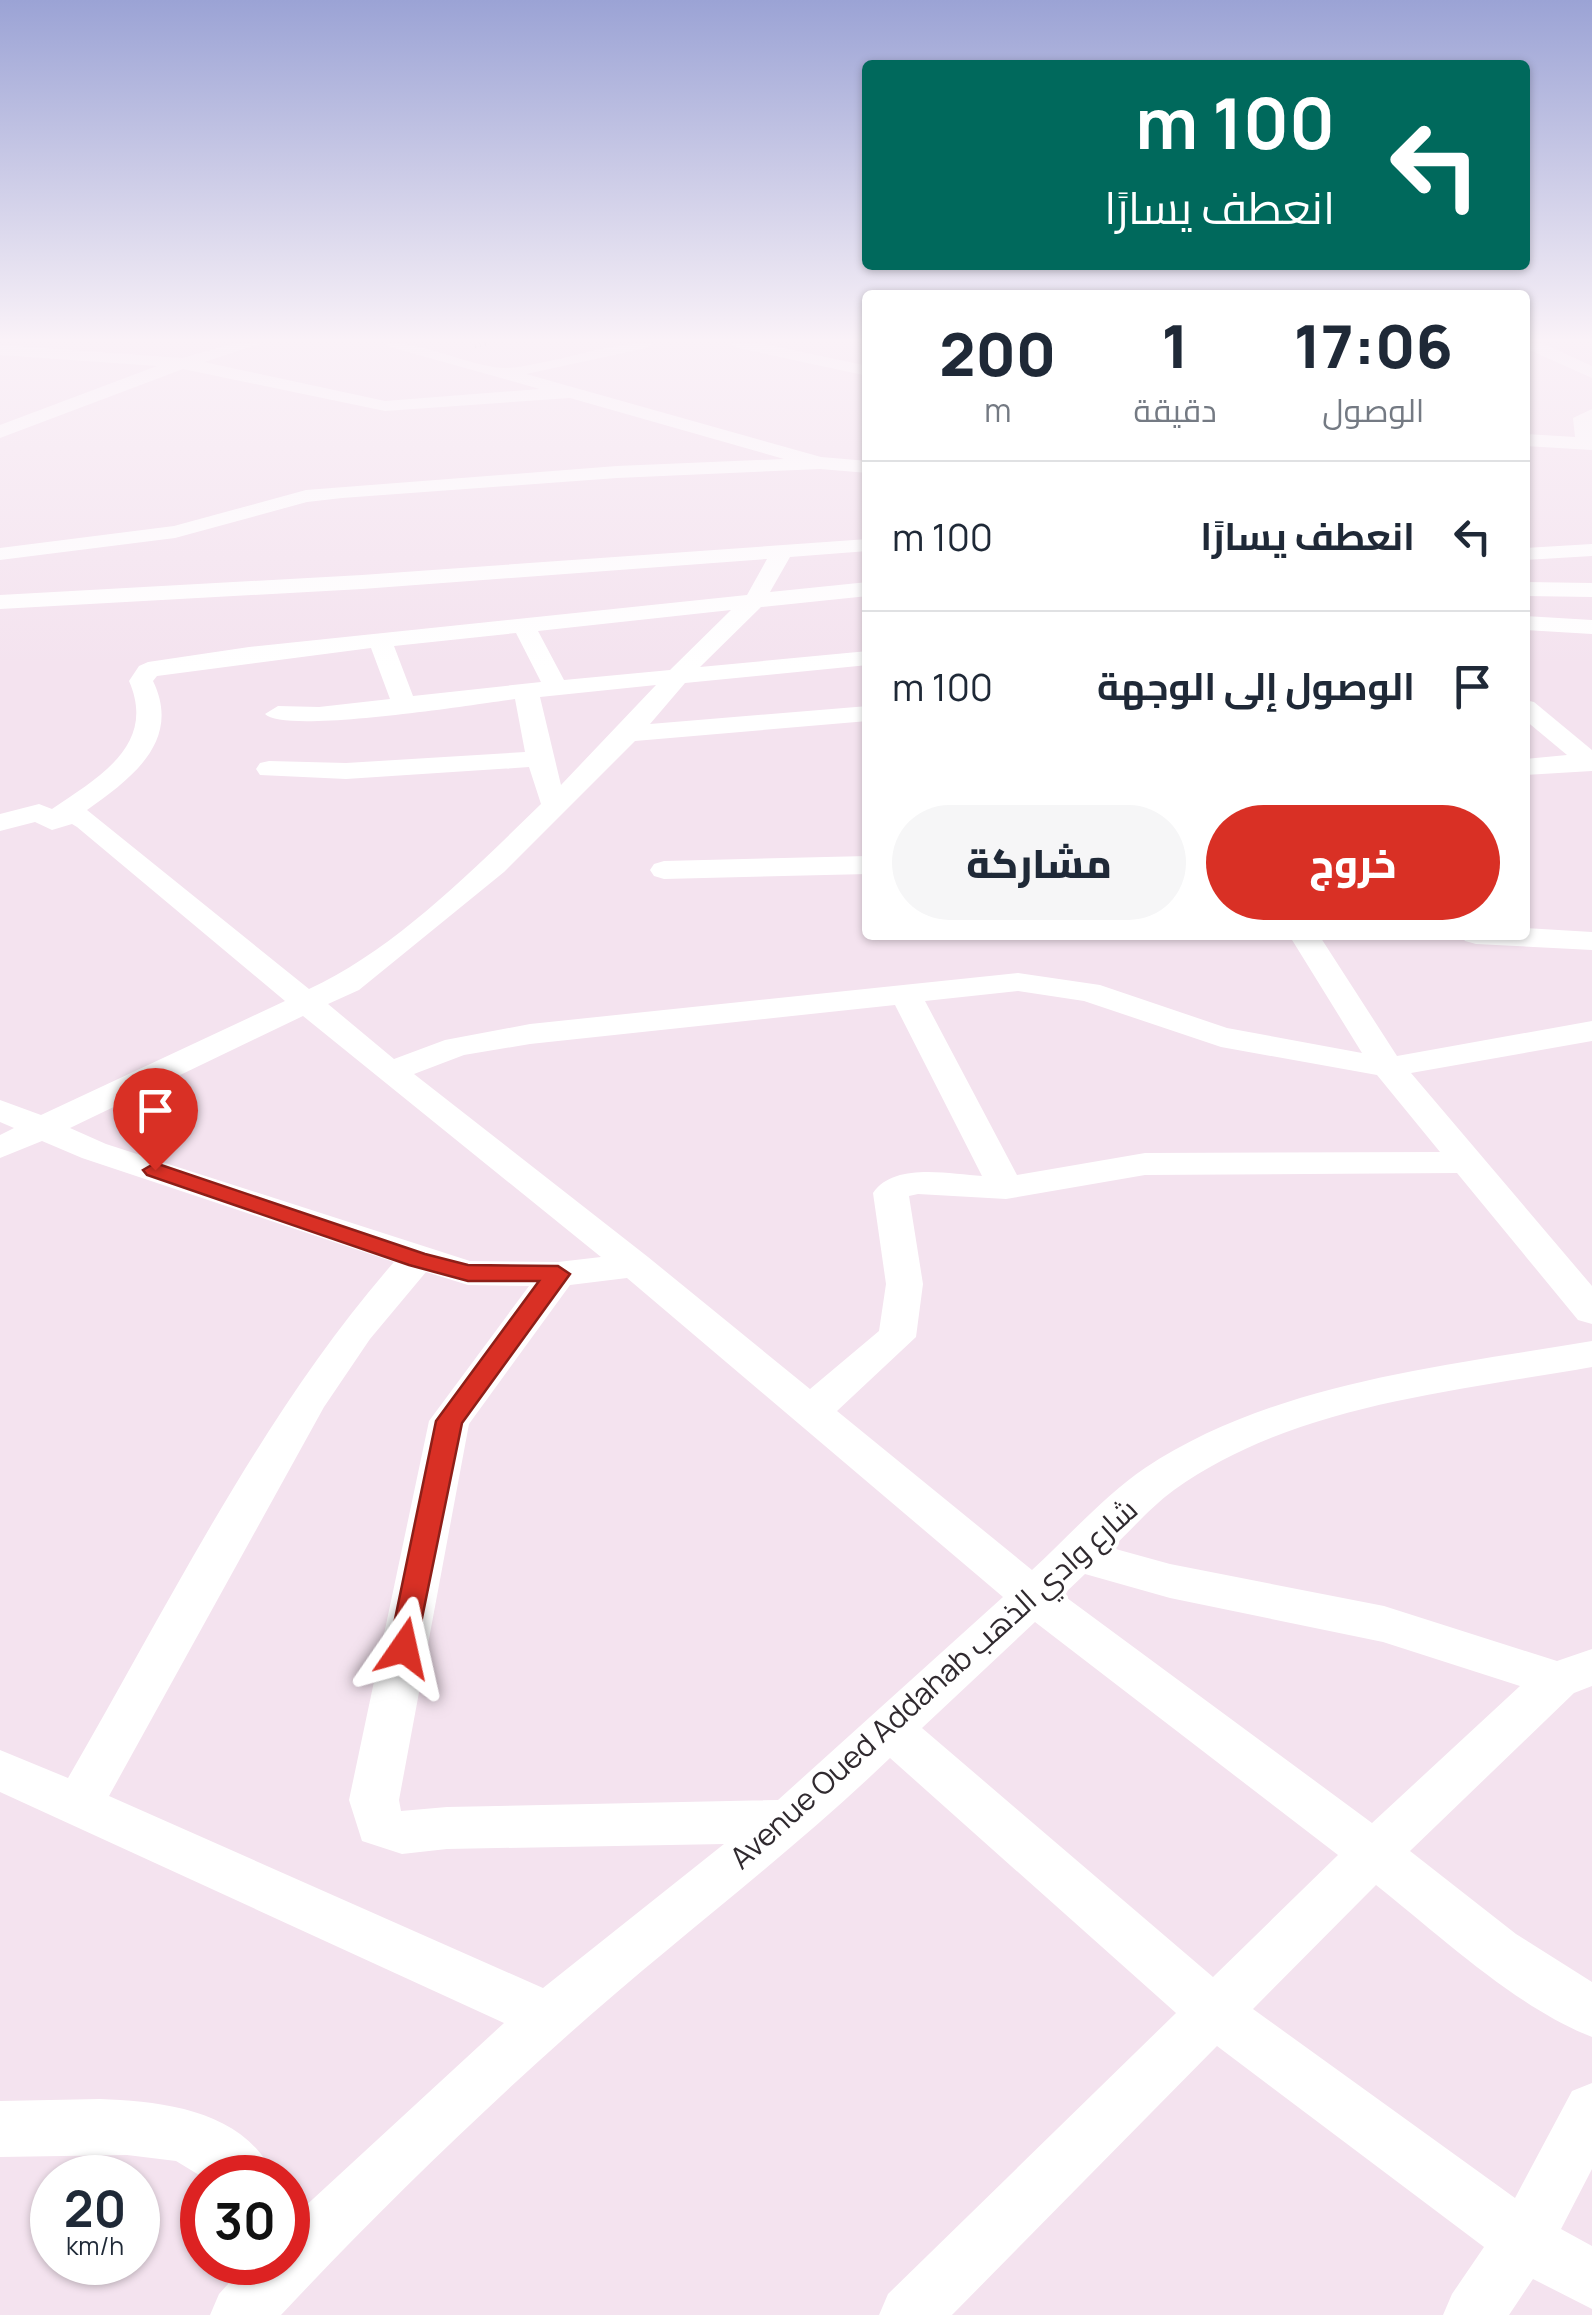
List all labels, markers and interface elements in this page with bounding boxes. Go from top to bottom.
text: 100 m [1135,74,1335,170]
icon: left [1370,100,1500,230]
text: انعطف يسارًا [1104,176,1335,238]
text: 1 [1161,304,1189,386]
text: 17:06 [1294,304,1453,386]
text: 200 [939,312,1056,394]
text: m [984,388,1011,432]
text: دقيقة [1133,388,1217,432]
text: الوصول [1322,388,1424,432]
text: انعطف يسارًا [1200,509,1415,561]
icon: left [1445,509,1500,564]
text: 100 m [892,510,993,562]
text: الوصول إلى الوجهة [1097,659,1415,711]
icon: arrive [1445,659,1500,714]
text: 100 m [892,660,993,712]
button: مشاركة [892,805,1186,920]
button: خروج [1206,805,1500,920]
pin [113,1068,198,1171]
icon: arrive [128,1083,183,1138]
street label: Avenue Oued Addahab شارع وادي الذهب [720,1489,1148,1880]
position arrow [352,1596,456,1700]
speed limit sign: 30 [180,2155,310,2285]
text: 20 [64,2174,126,2242]
text: km/h [66,2228,124,2263]

